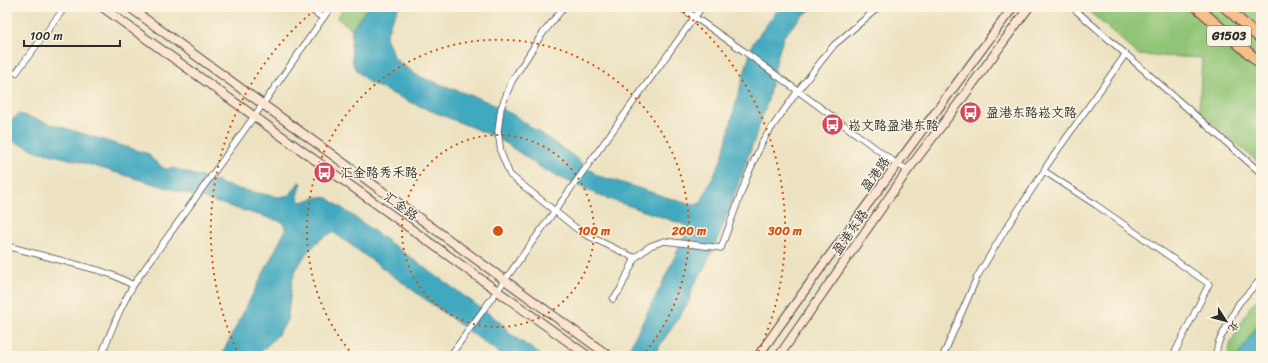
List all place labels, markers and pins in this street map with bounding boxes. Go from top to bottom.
bus stop icon: 盈港东路崧文路 [957,99,983,125]
place label: 盈港东路崧文路 [986,101,1077,124]
bus stop icon: 崧文路盈港东路 [820,112,846,138]
place label: 崧文路盈港东路 [848,114,939,137]
bus stop icon: 汇金路秀禾路 [311,159,337,185]
place label: 汇金路秀禾路 [340,161,418,184]
centre of rings [491,224,505,238]

